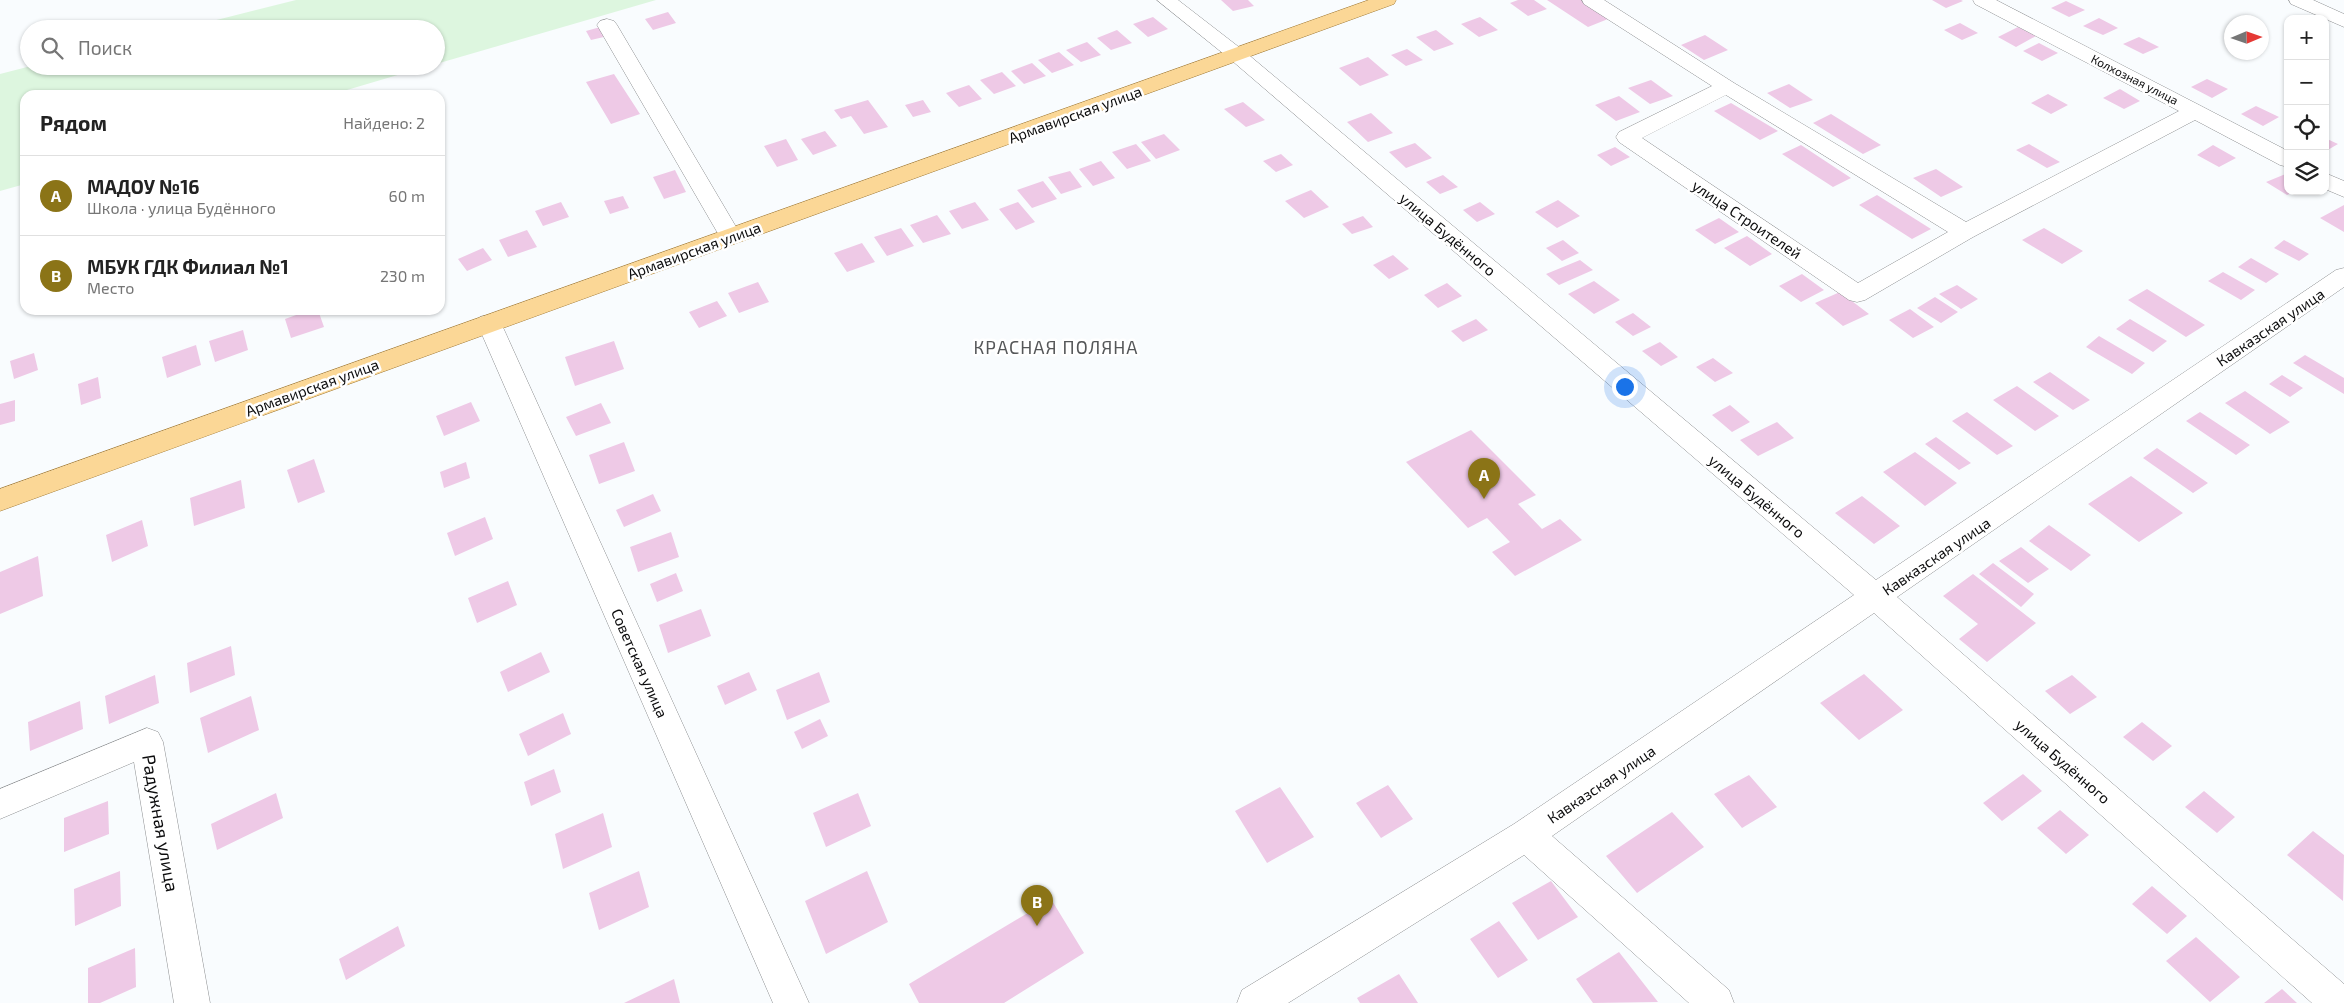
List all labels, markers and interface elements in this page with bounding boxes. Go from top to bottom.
north arrow [2224,15,2269,60]
map controls [2284,15,2329,195]
button: + [2284,15,2329,60]
search box [20,20,445,75]
icon: search [38,34,66,62]
text: Поиск [78,36,132,59]
street label: Колхозная улица [2089,51,2181,108]
button: − [2284,60,2329,105]
street label: Армавирская улица [1006,82,1144,147]
button: locate [2284,105,2329,150]
text: Рядом [40,110,107,135]
text: Найдено: 2 [343,113,425,132]
button: layers [2284,150,2329,195]
text: МАДОУ №16 [87,175,200,198]
street label: улица Строителей [1688,176,1805,263]
text: A [51,186,61,205]
text: 60 m [389,186,425,205]
street label: улица Будённого [1396,189,1500,280]
text: Школа · улица Будённого [87,198,276,217]
street label: Армавирская улица [625,218,763,283]
text: МБУК ГДК Филиал №1 [87,255,289,278]
text: B [51,266,61,285]
text: 230 m [380,266,425,285]
text: Место [87,278,134,297]
street label: Кавказская улица [2213,284,2328,371]
district label: КРАСНАЯ ПОЛЯНА [974,336,1138,358]
street label: Армавирская улица [243,355,381,420]
your location [1612,374,1638,400]
street label: улица Будённого [1705,451,1809,542]
pin: A [1468,458,1500,499]
street label: Кавказская улица [1879,513,1994,600]
street label: Советская улица [607,606,672,721]
street label: улица Будённого [2011,715,2114,808]
street label: Кавказская улица [1544,741,1659,828]
street label: Радужная улица [138,753,184,893]
pin: B [1021,885,1053,926]

